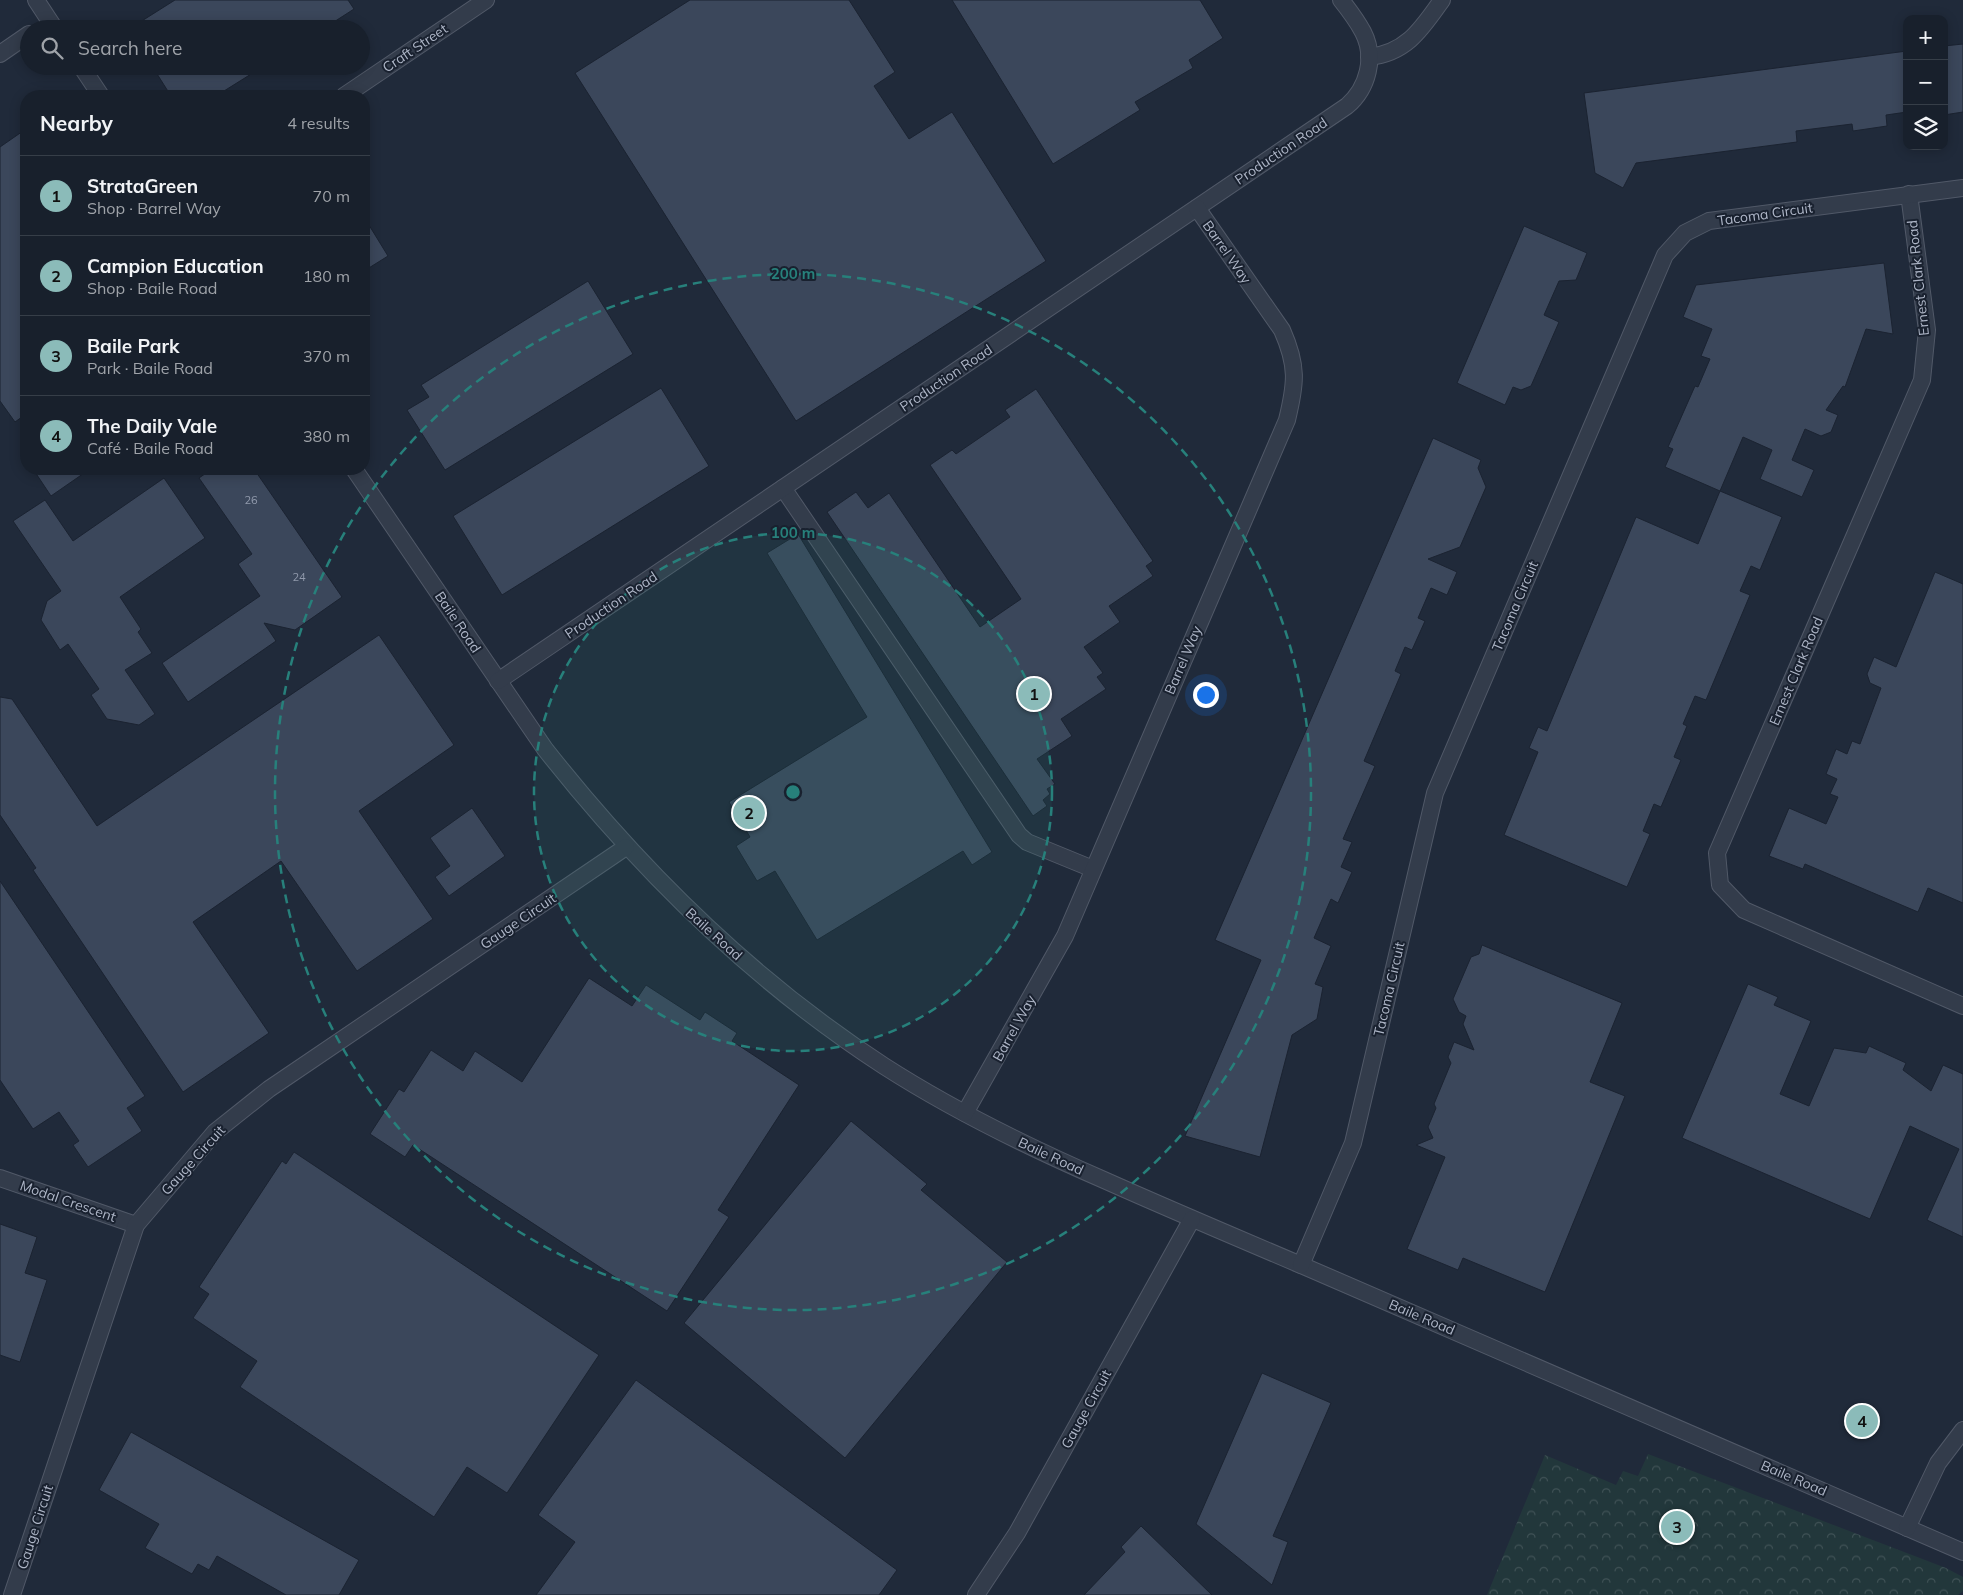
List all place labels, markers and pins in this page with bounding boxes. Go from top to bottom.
pin: 1 [1018,675,1050,713]
centre of rings [784,783,802,801]
pin: 2 [733,794,765,832]
pin: 4 [1846,1402,1878,1440]
pin: 3 [1661,1508,1693,1546]

